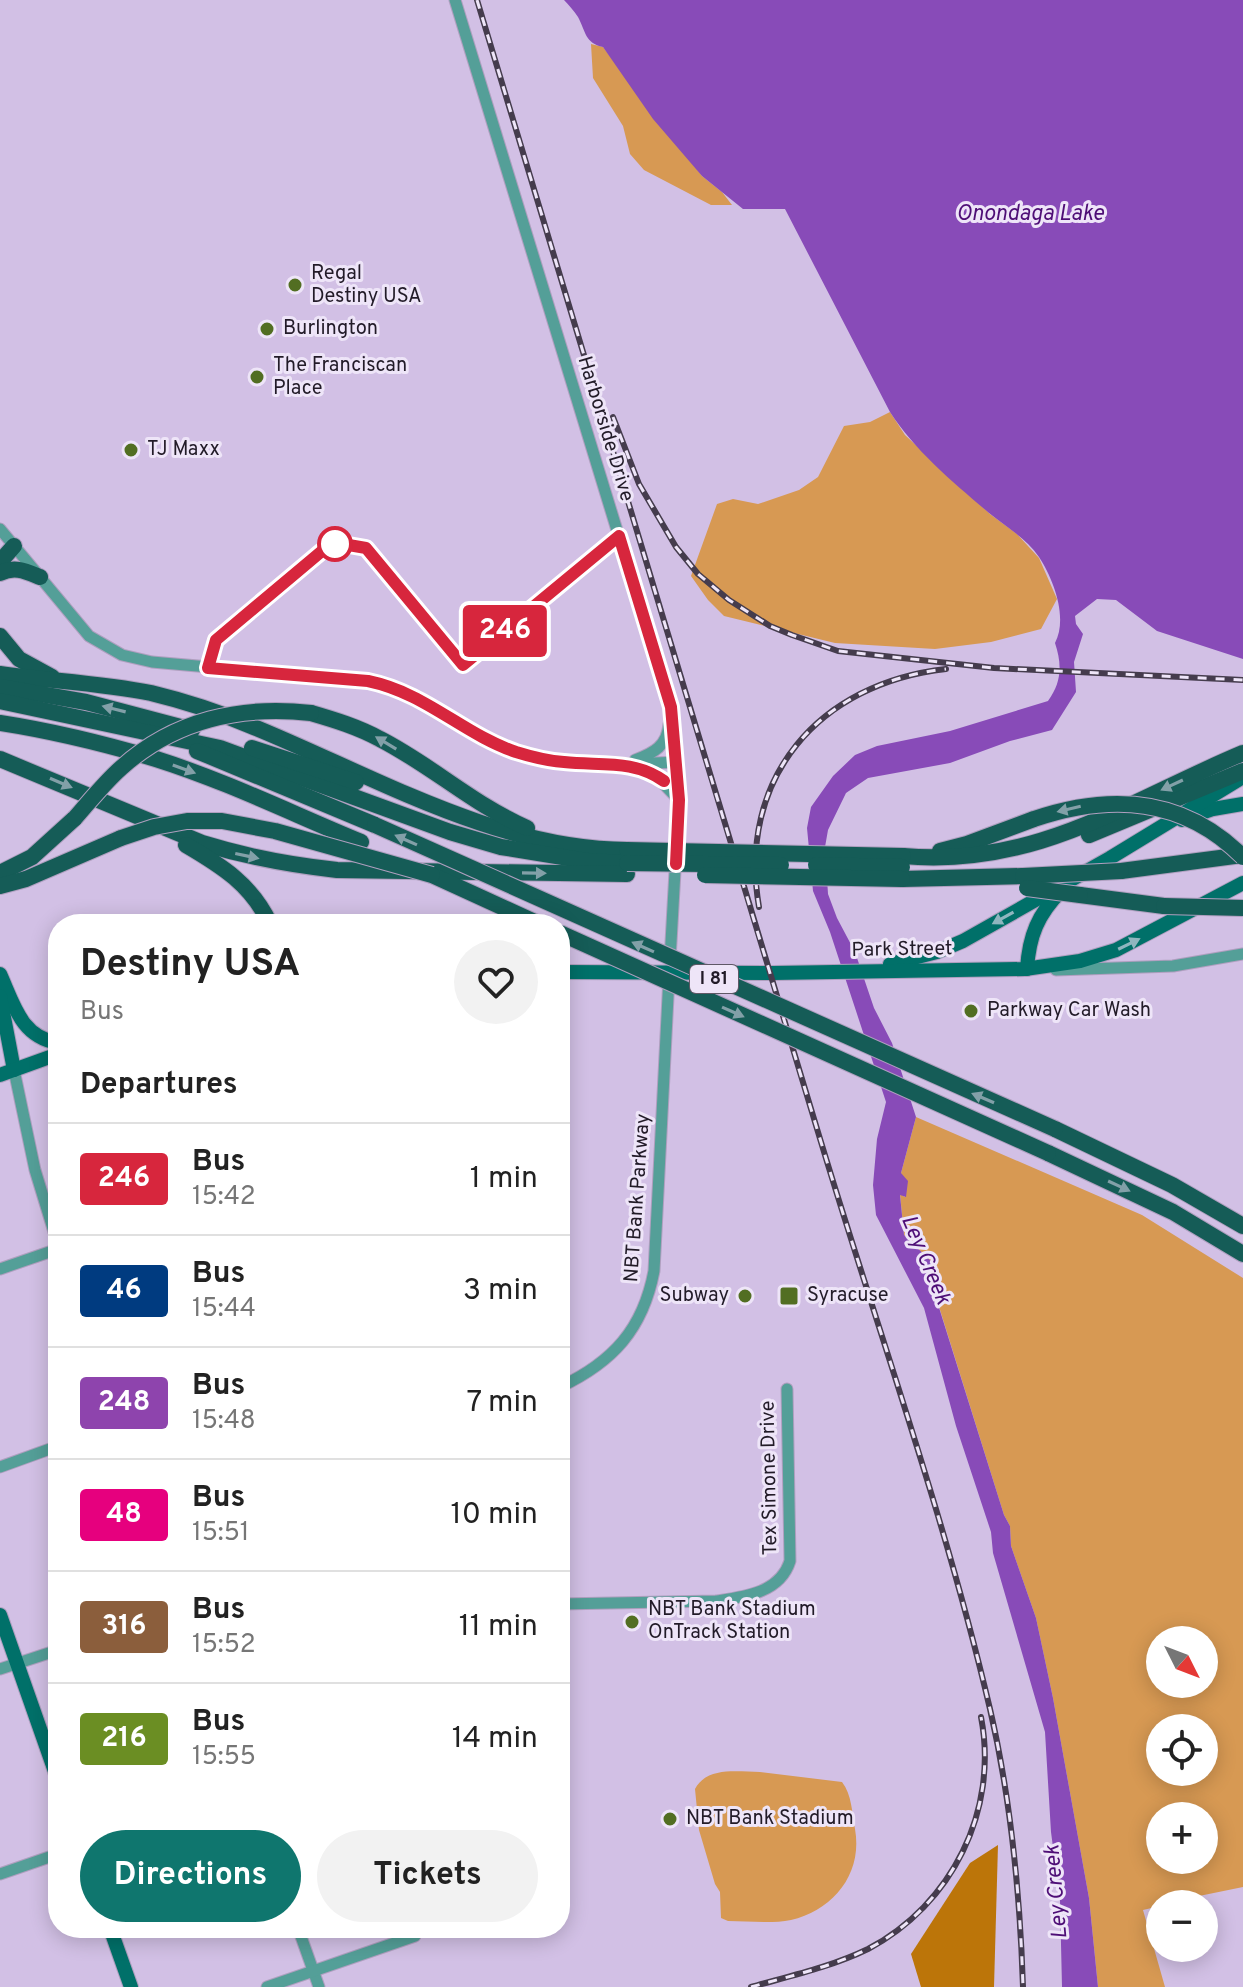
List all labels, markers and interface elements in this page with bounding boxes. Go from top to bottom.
water label: Onondaga Lake [956,201,1104,228]
place label: Regal Destiny USA [311,261,422,310]
marker: Regal Destiny USA [286,276,304,294]
place label: Burlington [283,316,378,342]
marker: Burlington [258,320,276,338]
place label: The Franciscan Place [273,353,407,402]
street label: Harborside Drive [571,353,639,505]
marker: The Franciscan Place [248,368,266,386]
place label: TJ Maxx [147,437,220,463]
marker: TJ Maxx [122,441,140,459]
unlabelled marker [318,527,352,561]
line badge: 246 [459,605,551,657]
text: 246 [479,613,531,649]
one-way arrow [101,702,126,715]
one-way arrow [375,736,397,750]
one-way arrow [172,764,196,776]
one-way arrow [49,777,73,790]
one-way arrow [1160,778,1184,792]
one-way arrow [1056,803,1081,815]
one-way arrow [395,833,418,846]
one-way arrow [235,850,260,863]
one-way arrow [522,867,547,879]
one-way arrow [992,911,1015,925]
street label: Park Street [851,936,953,964]
one-way arrow [1118,937,1141,950]
button: heart [454,940,538,1024]
one-way arrow [631,940,655,953]
text: Destiny USA [80,941,300,990]
road number: I 81 [690,965,738,993]
text: Bus [80,996,124,1029]
place label: Parkway Car Wash [987,998,1151,1024]
marker: Parkway Car Wash [962,1002,980,1020]
one-way arrow [721,1005,745,1019]
text: Departures [80,1067,238,1104]
one-way arrow [971,1091,995,1104]
street label: NBT Bank Parkway [619,1113,657,1283]
text: Bus [192,1144,245,1181]
text: 246 [98,1161,150,1197]
text: 1 min [470,1161,538,1198]
one-way arrow [1107,1179,1131,1193]
text: 15:42 [192,1181,256,1214]
water label: Ley Creek [894,1211,956,1310]
text: Bus [192,1256,245,1293]
text: 46 [106,1273,142,1309]
text: 3 min [463,1273,538,1310]
place label: Subway [660,1283,729,1309]
place label: Syracuse [807,1283,889,1309]
marker: Syracuse [778,1285,800,1307]
marker: Subway [736,1287,754,1305]
text: 15:44 [192,1293,256,1326]
text: Bus [192,1368,245,1405]
text: 248 [98,1385,150,1421]
text: 7 min [467,1385,538,1422]
street label: Tex Simone Drive [756,1400,784,1556]
text: 15:48 [192,1405,256,1438]
text: Bus [192,1480,245,1517]
text: 48 [106,1497,142,1533]
text: 10 min [451,1497,538,1534]
text: 15:51 [192,1517,250,1550]
text: Bus [192,1592,245,1629]
place label: NBT Bank Stadium OnTrack Station [648,1597,816,1646]
text: 316 [101,1609,147,1645]
text: 11 min [459,1609,538,1646]
marker: NBT Bank Stadium OnTrack Station [623,1613,641,1631]
north arrow [1146,1626,1218,1698]
map controls [1146,1626,1218,1962]
text: 15:52 [192,1629,256,1662]
text: Bus [192,1704,245,1741]
button: locate [1146,1714,1218,1786]
text: 216 [101,1721,147,1757]
text: 14 min [452,1721,538,1758]
text: 15:55 [192,1741,256,1774]
button: + [1146,1802,1218,1874]
place label: NBT Bank Stadium [686,1806,854,1832]
marker: NBT Bank Stadium [661,1810,679,1828]
button: Directions [80,1830,301,1922]
button: Tickets [317,1830,538,1922]
water label: Ley Creek [1039,1843,1075,1940]
button: − [1146,1890,1218,1962]

